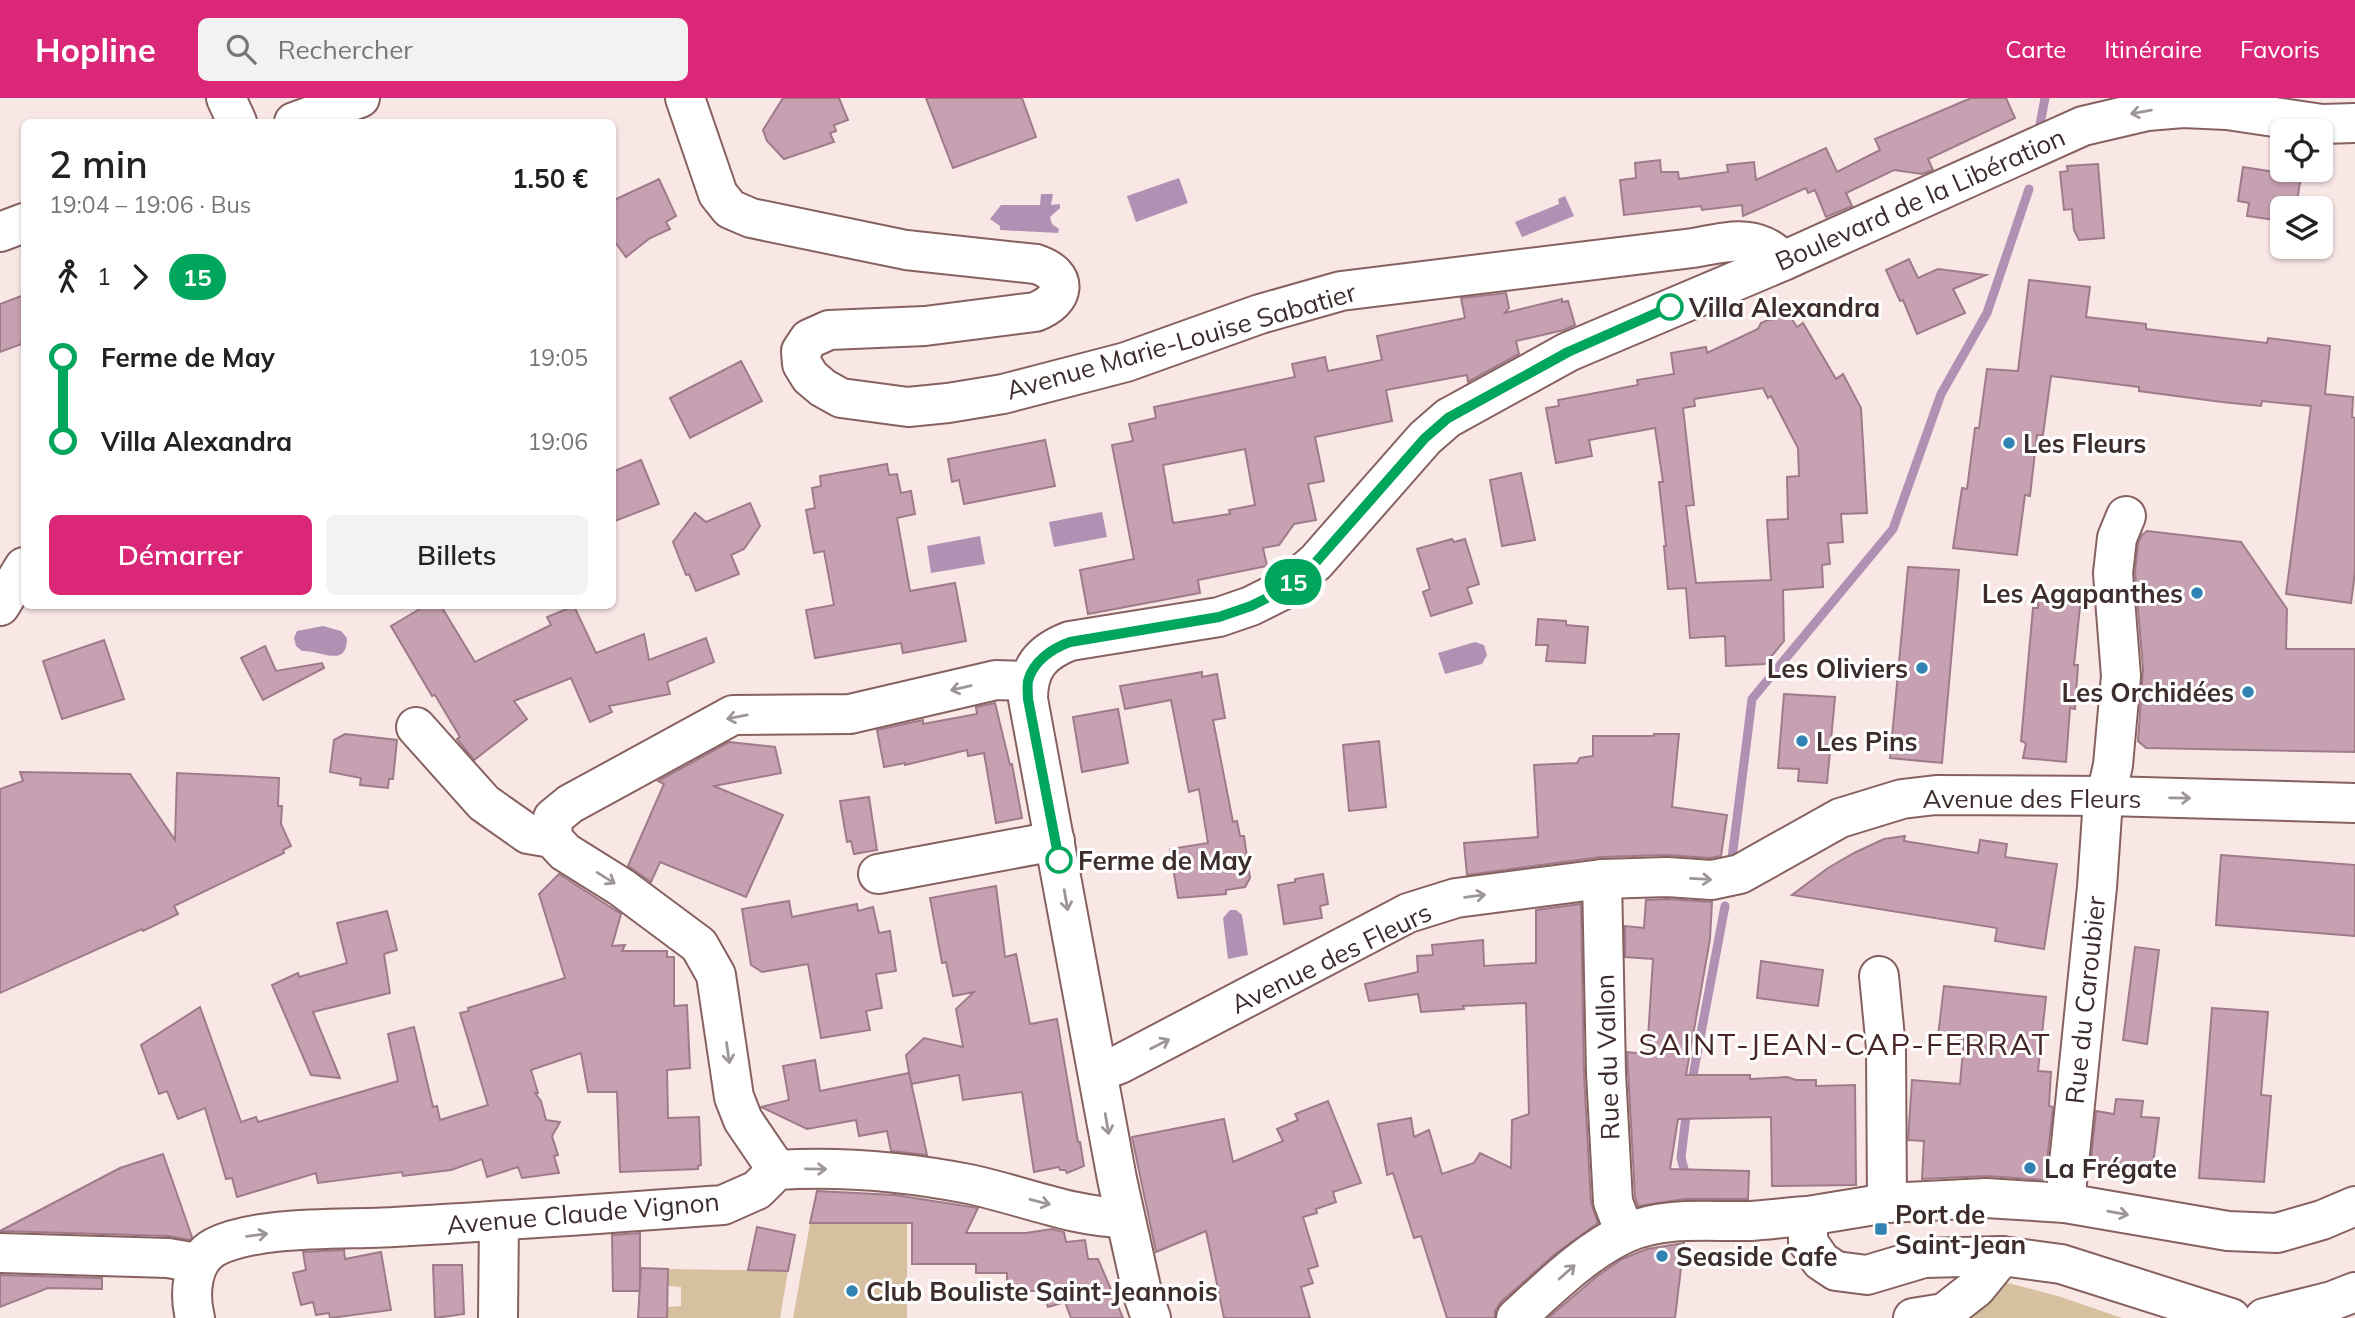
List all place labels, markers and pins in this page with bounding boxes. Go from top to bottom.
place label: Villa Alexandra [1688,291,1880,324]
marker: Villa Alexandra [1657,294,1683,320]
place label: Les Fleurs [2023,427,2146,460]
marker: Les Fleurs [2001,435,2017,451]
place label: Les Agapanthes [1982,577,2183,610]
marker: Les Agapanthes [2189,585,2205,601]
place label: Les Oliviers [1767,652,1908,685]
marker: Les Oliviers [1914,660,1930,676]
place label: Les Orchidées [2061,676,2234,709]
marker: Les Orchidées [2240,684,2256,700]
place label: Les Pins [1816,725,1918,758]
marker: Les Pins [1794,733,1810,749]
place label: Ferme de May [1078,844,1253,877]
marker: Ferme de May [1046,847,1072,873]
place label: La Frégate [2044,1152,2177,1185]
marker: La Frégate [2022,1160,2038,1176]
place label: Port de Saint-Jean [1895,1198,2026,1261]
marker: Port de Saint-Jean [1873,1221,1889,1237]
place label: Seaside Cafe [1676,1240,1837,1273]
marker: Seaside Cafe [1654,1248,1670,1264]
place label: Club Bouliste Saint-Jeannois [866,1275,1218,1308]
marker: Club Bouliste Saint-Jeannois [844,1283,860,1299]

